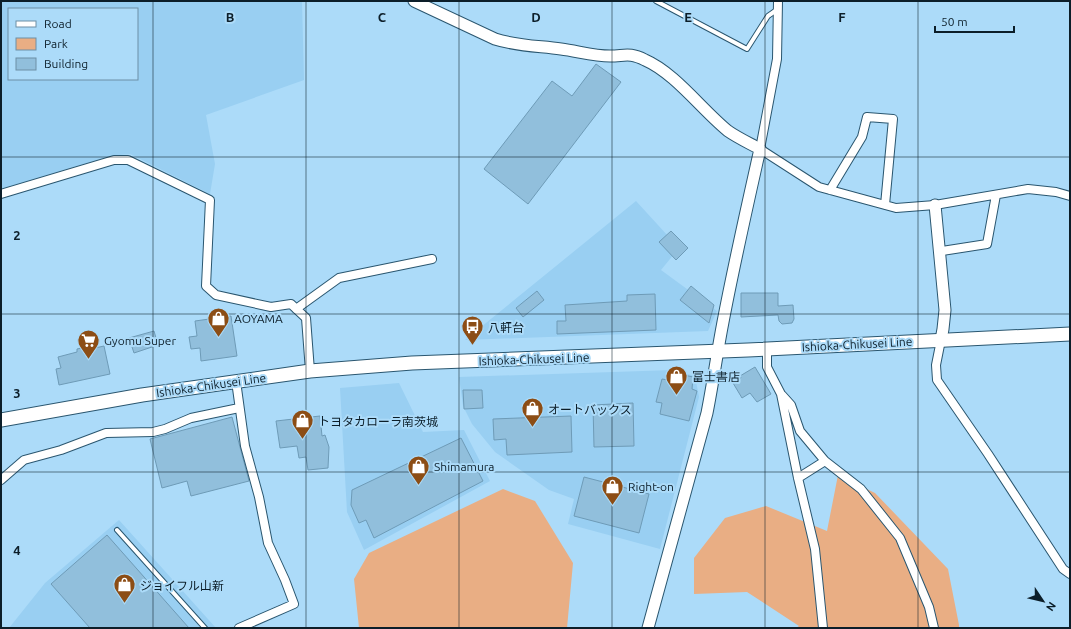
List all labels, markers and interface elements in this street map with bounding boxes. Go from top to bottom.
legend [8,8,138,80]
scale bar [935,8,1014,34]
text: B [226,10,235,24]
text: C [378,10,387,24]
text: D [531,10,541,24]
text: E [684,10,692,24]
text: F [838,10,846,24]
text: 50 m [941,15,968,28]
text: Road [44,17,72,30]
text: Park [44,37,68,50]
text: Building [44,57,88,70]
text: 2 [13,228,21,242]
shop icon: AOYAMA [206,305,232,338]
place label: AOYAMA [234,312,283,325]
bus stop icon: 八軒台 [459,314,485,347]
place label: 八軒台 [488,321,524,334]
supermarket icon: Gyomu Super [75,327,101,360]
place label: Gyomu Super [104,334,176,347]
street label: Ishioka-Chikusei Line [801,335,913,353]
street label: Ishioka-Chikusei Line [478,351,590,367]
shop icon: 富士書店 [663,363,689,396]
place label: 富士書店 [692,370,740,383]
street label: Ishioka-Chikusei Line [155,371,267,399]
text: 3 [13,386,21,400]
shop icon: オートバックス [519,396,545,429]
place label: オートバックス [548,403,632,416]
shop icon: トヨタカローラ南茨城 [290,408,316,441]
place label: トヨタカローラ南茨城 [318,415,438,428]
shop icon: Shimamura [405,453,431,486]
place label: Shimamura [434,460,495,473]
shop icon: Right-on [600,473,626,506]
place label: Right-on [628,480,674,493]
text: 4 [13,543,21,557]
shop icon: ジョイフル山新 [112,572,138,605]
place label: ジョイフル山新 [140,579,224,592]
north arrow [1023,581,1063,621]
text: N [1044,600,1058,614]

